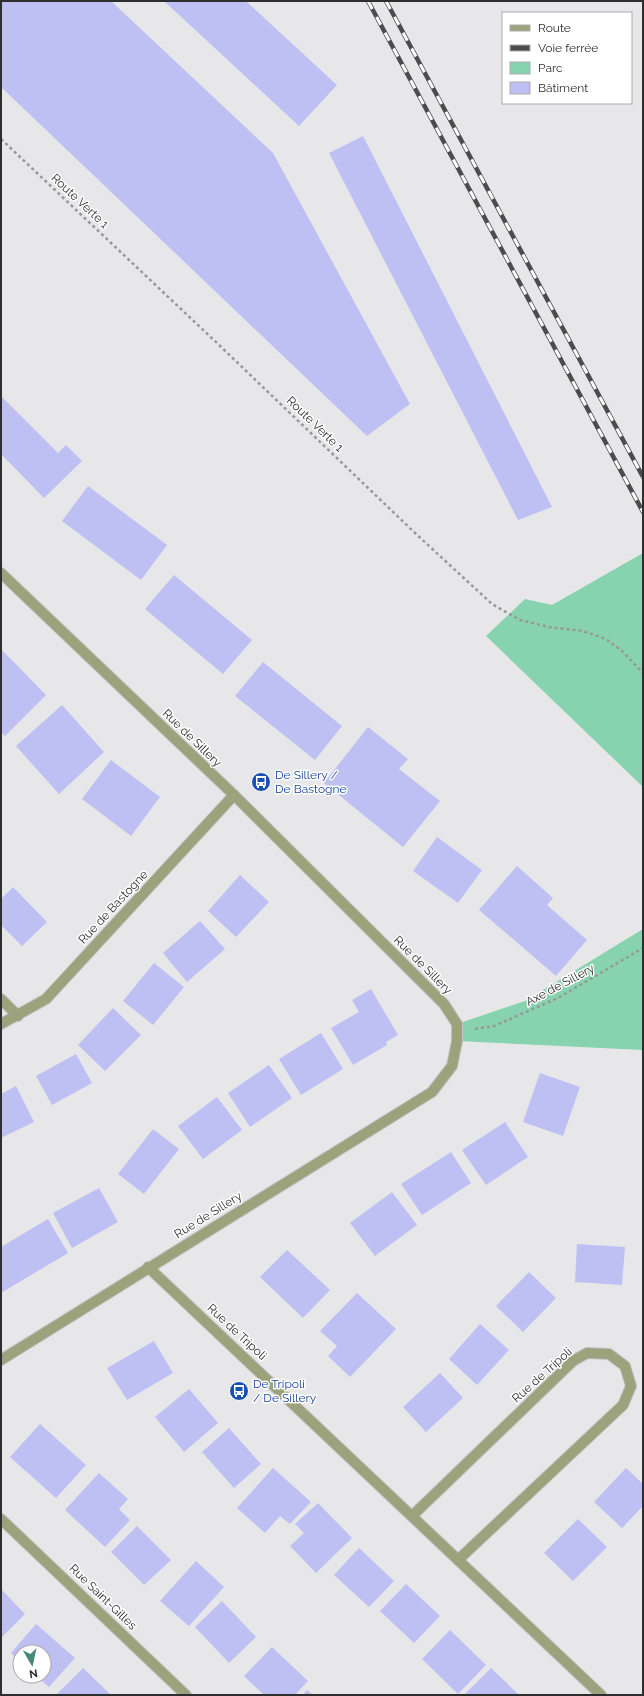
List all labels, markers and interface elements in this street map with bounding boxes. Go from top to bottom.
legend [502,12,632,104]
text: Route [538,21,571,35]
text: Voie ferrée [538,41,598,55]
text: Parc [538,61,563,75]
text: Bâtiment [538,81,588,95]
street label: Route Verte 1 [48,171,112,231]
street label: Route Verte 1 [284,394,346,454]
street label: Rue de Sillery [160,706,225,770]
place label: De Sillery / De Bastogne [275,768,347,796]
bus stop icon: De Sillery / De Bastogne [250,771,272,793]
street label: Rue de Bastogne [75,867,151,947]
street label: Rue de Sillery [391,933,455,997]
street label: Axe de Sillery [523,961,597,1009]
street label: Rue de Sillery [172,1188,245,1241]
street label: Rue de Tripoli [205,1301,269,1363]
street label: Rue de Tripoli [509,1344,575,1406]
place label: De Tripoli / De Sillery [253,1377,317,1405]
bus stop icon: De Tripoli / De Sillery [228,1380,250,1402]
street label: Rue Saint-Gilles [66,1561,140,1633]
north arrow [12,1644,52,1684]
text: N [28,1666,39,1680]

